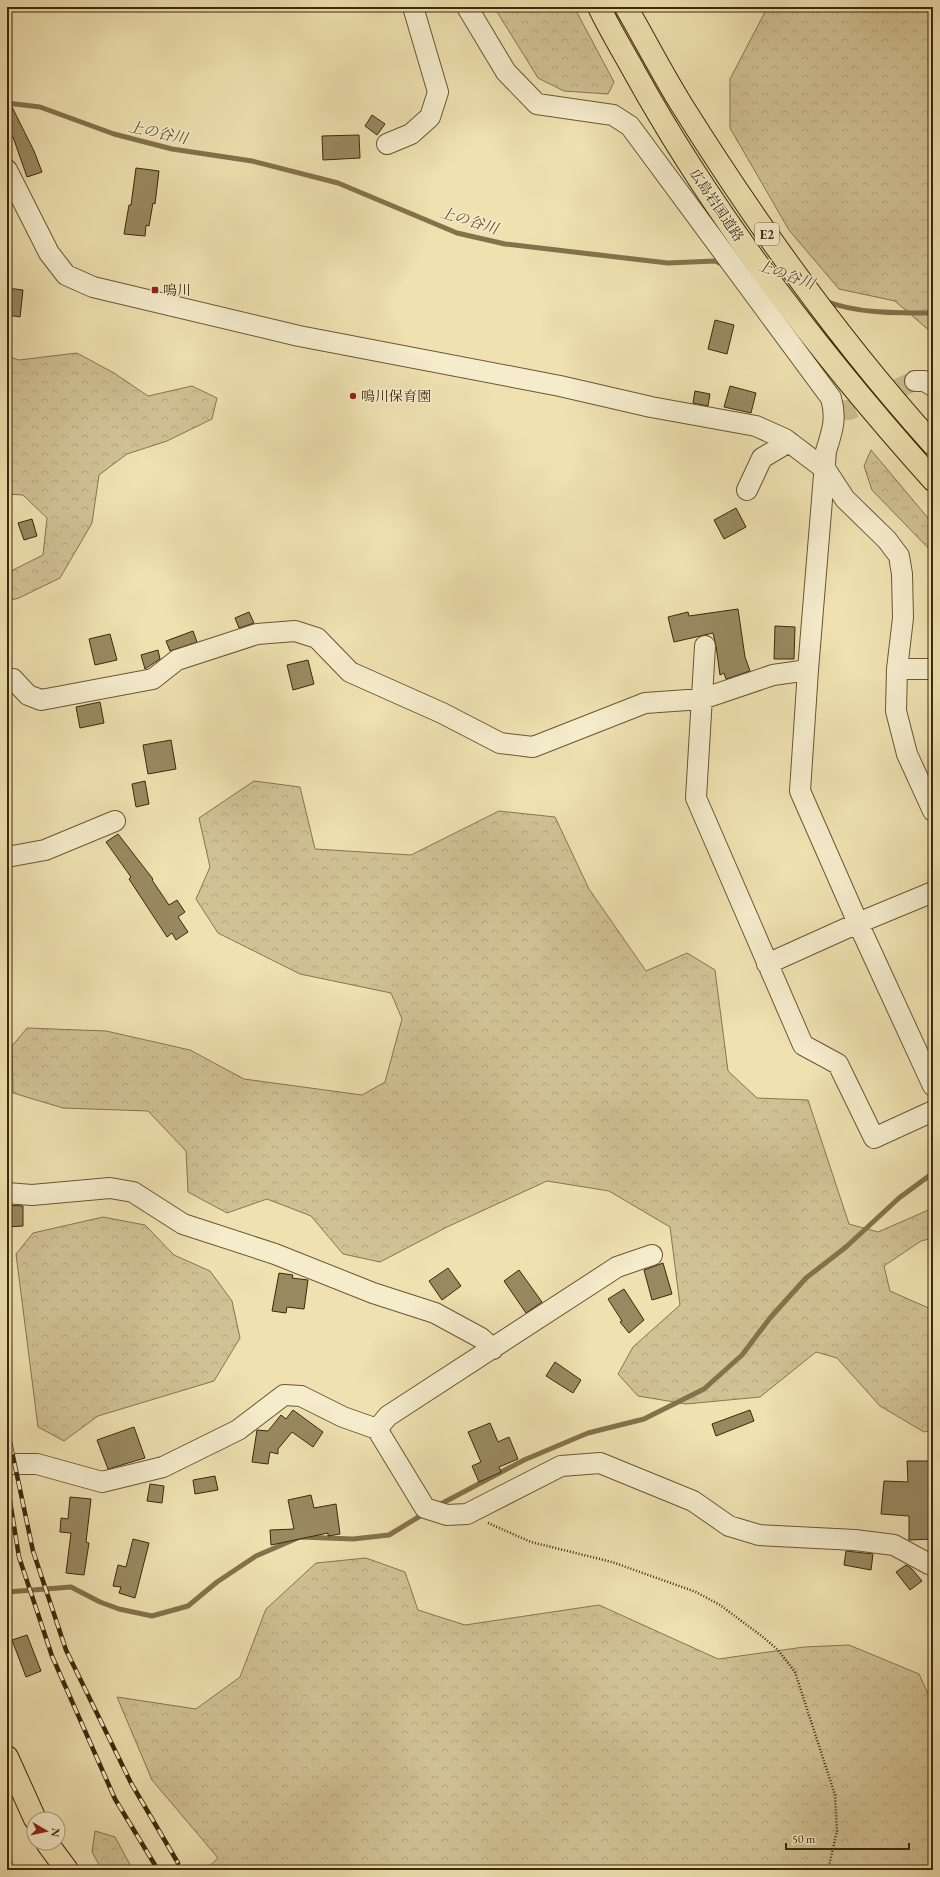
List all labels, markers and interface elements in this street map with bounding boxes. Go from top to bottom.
water label: 上の谷川 [127,116,191,148]
street label: 広島岩国道路 [686,165,748,245]
water label: 上の谷川 [438,202,502,238]
road number: E2 [755,223,779,245]
water label: 上の谷川 [755,255,819,294]
place label: 鳴川 [163,281,191,299]
marker: 鳴川 [150,285,160,295]
place label: 鳴川保育園 [361,387,431,405]
marker: 鳴川保育園 [348,391,358,401]
north arrow [26,1811,66,1851]
scale bar [786,1825,909,1851]
text: N [48,1827,63,1838]
text: 50 m [792,1831,816,1847]

